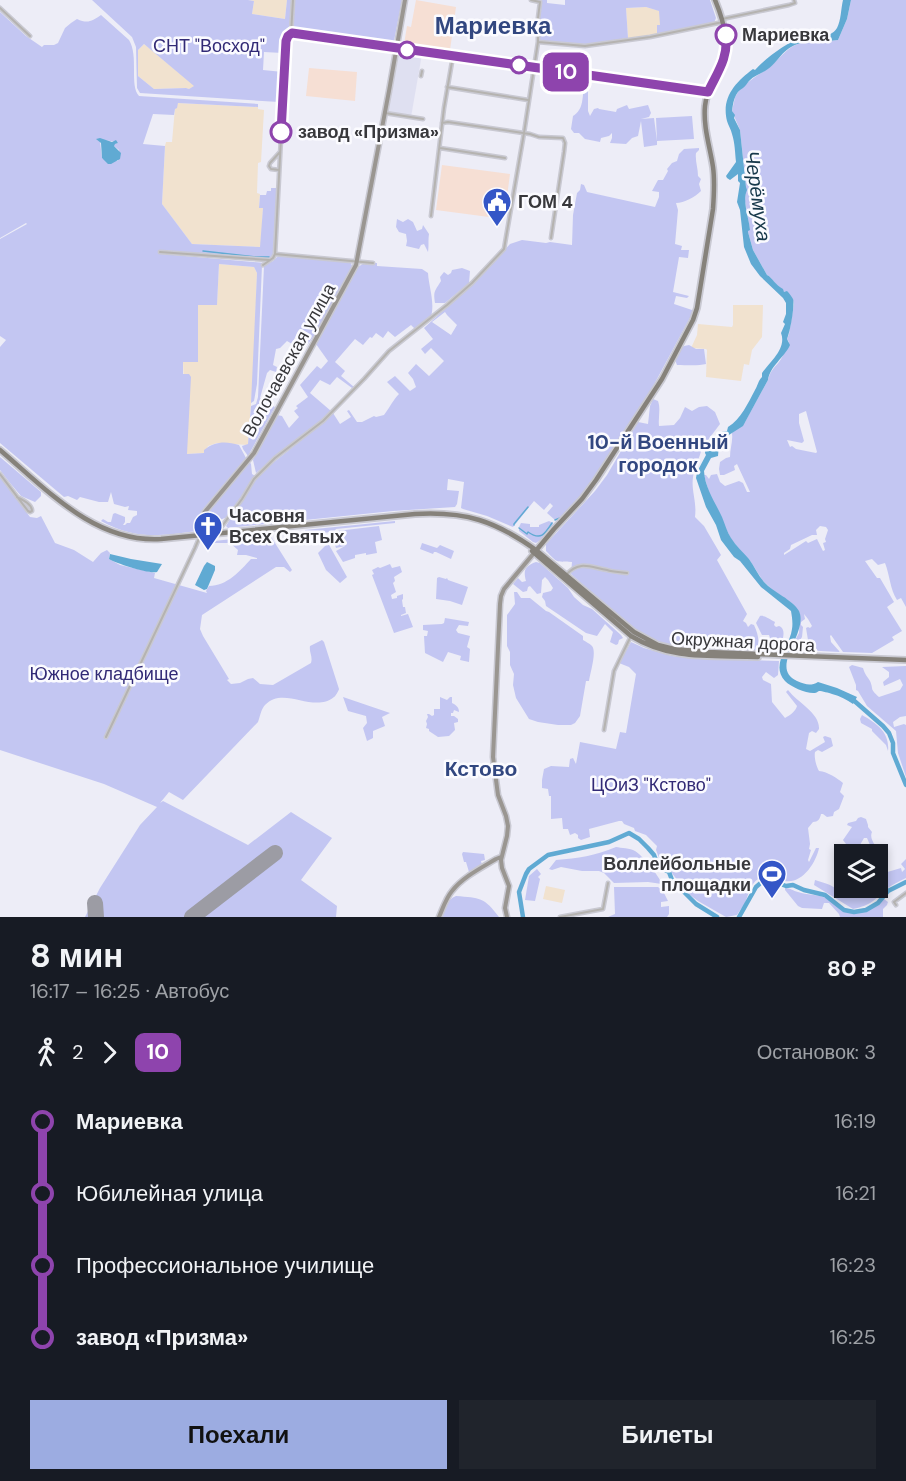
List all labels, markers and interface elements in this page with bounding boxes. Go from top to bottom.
district label: Мариевка [435,10,552,41]
place label: Мариевка [742,23,830,47]
marker: Мариевка [715,24,737,46]
park label: СНТ "Восход" [153,34,265,58]
unlabelled marker [398,41,416,59]
line badge: 10 [539,52,593,92]
unlabelled marker [510,56,528,74]
text: 10 [555,58,577,86]
place label: завод «Призма» [298,120,439,144]
marker: завод «Призма» [270,121,292,143]
water label: Черёмуха [739,149,777,243]
public building icon: ГОМ 4 [481,186,513,228]
place label: ГОМ 4 [518,190,573,214]
street label: Волочаевская улица [237,278,342,441]
district label: 10-й Военный городок [587,429,729,478]
place label: Часовня Всех Святых [229,504,345,549]
church icon: Часовня Всех Святых [192,510,224,552]
street label: Окружная дорога [670,626,817,658]
park label: Южное кладбище [29,662,179,686]
district label: Кстово [445,755,517,783]
park label: ЦОиЗ "Кстово" [591,773,711,797]
map controls [834,844,888,898]
button: layers [834,844,888,898]
place label: Воллейбольные площадки [603,852,751,897]
sports icon: Воллейбольные площадки [756,858,788,900]
text: 8 мин [30,934,123,977]
text: 80 ₽ [827,954,876,983]
text: 16:17 – 16:25 · Автобус [30,978,229,1004]
icon: walk [30,1036,63,1069]
icon: forward [93,1036,126,1069]
text: 10 [147,1038,169,1066]
text: 2 [72,1039,84,1065]
text: Остановок: 3 [757,1039,876,1065]
text: Мариевка [76,1107,183,1136]
text: 16:19 [834,1108,876,1134]
text: Юбилейная улица [76,1179,263,1208]
text: 16:21 [835,1180,876,1206]
text: Профессиональное училище [76,1251,374,1280]
text: 16:23 [830,1252,876,1278]
text: завод «Призма» [76,1323,248,1352]
text: 16:25 [829,1324,876,1350]
button: Поехали [30,1400,447,1469]
button: Билеты [459,1400,876,1469]

